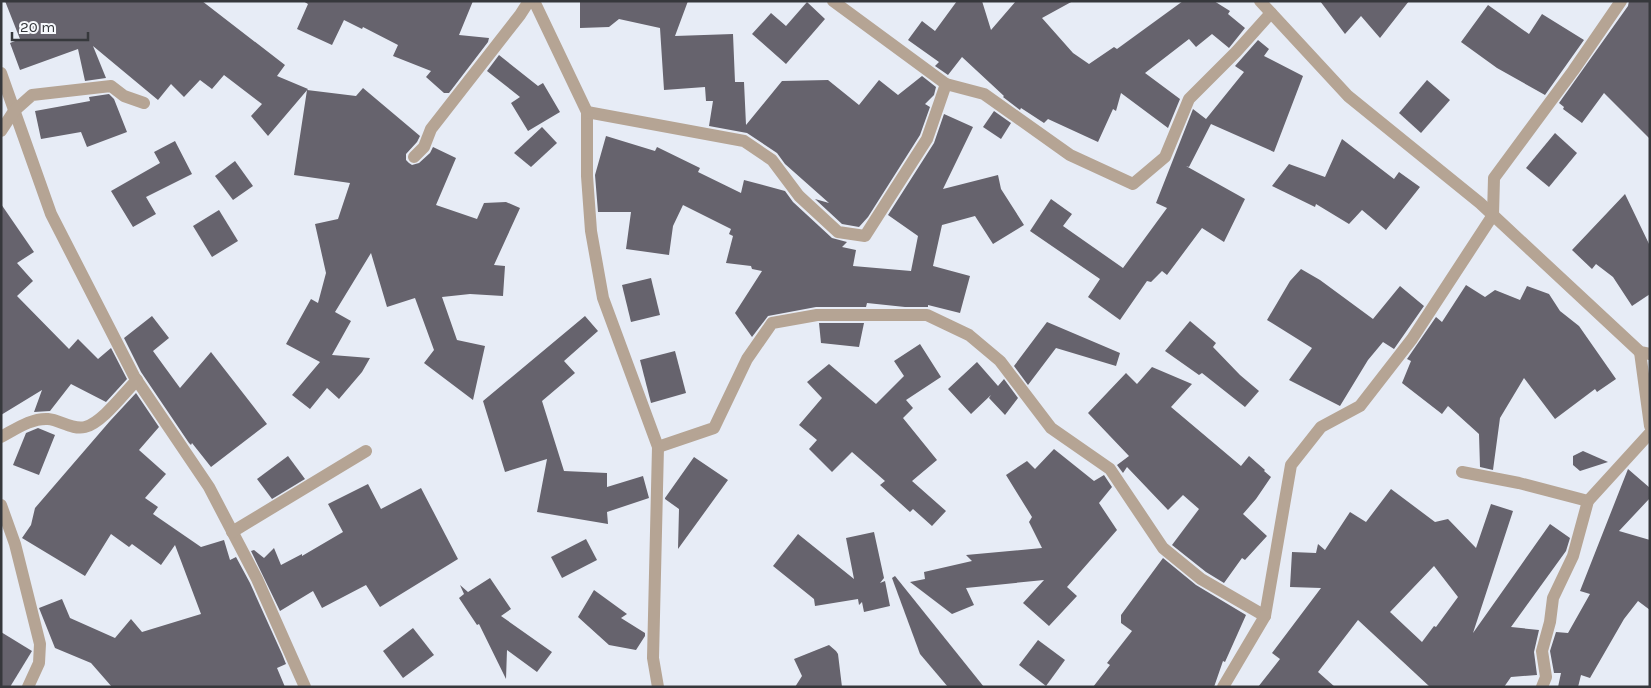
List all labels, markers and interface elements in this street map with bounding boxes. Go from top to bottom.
scale bar [12,10,89,42]
text: 20 m [20,18,55,36]

